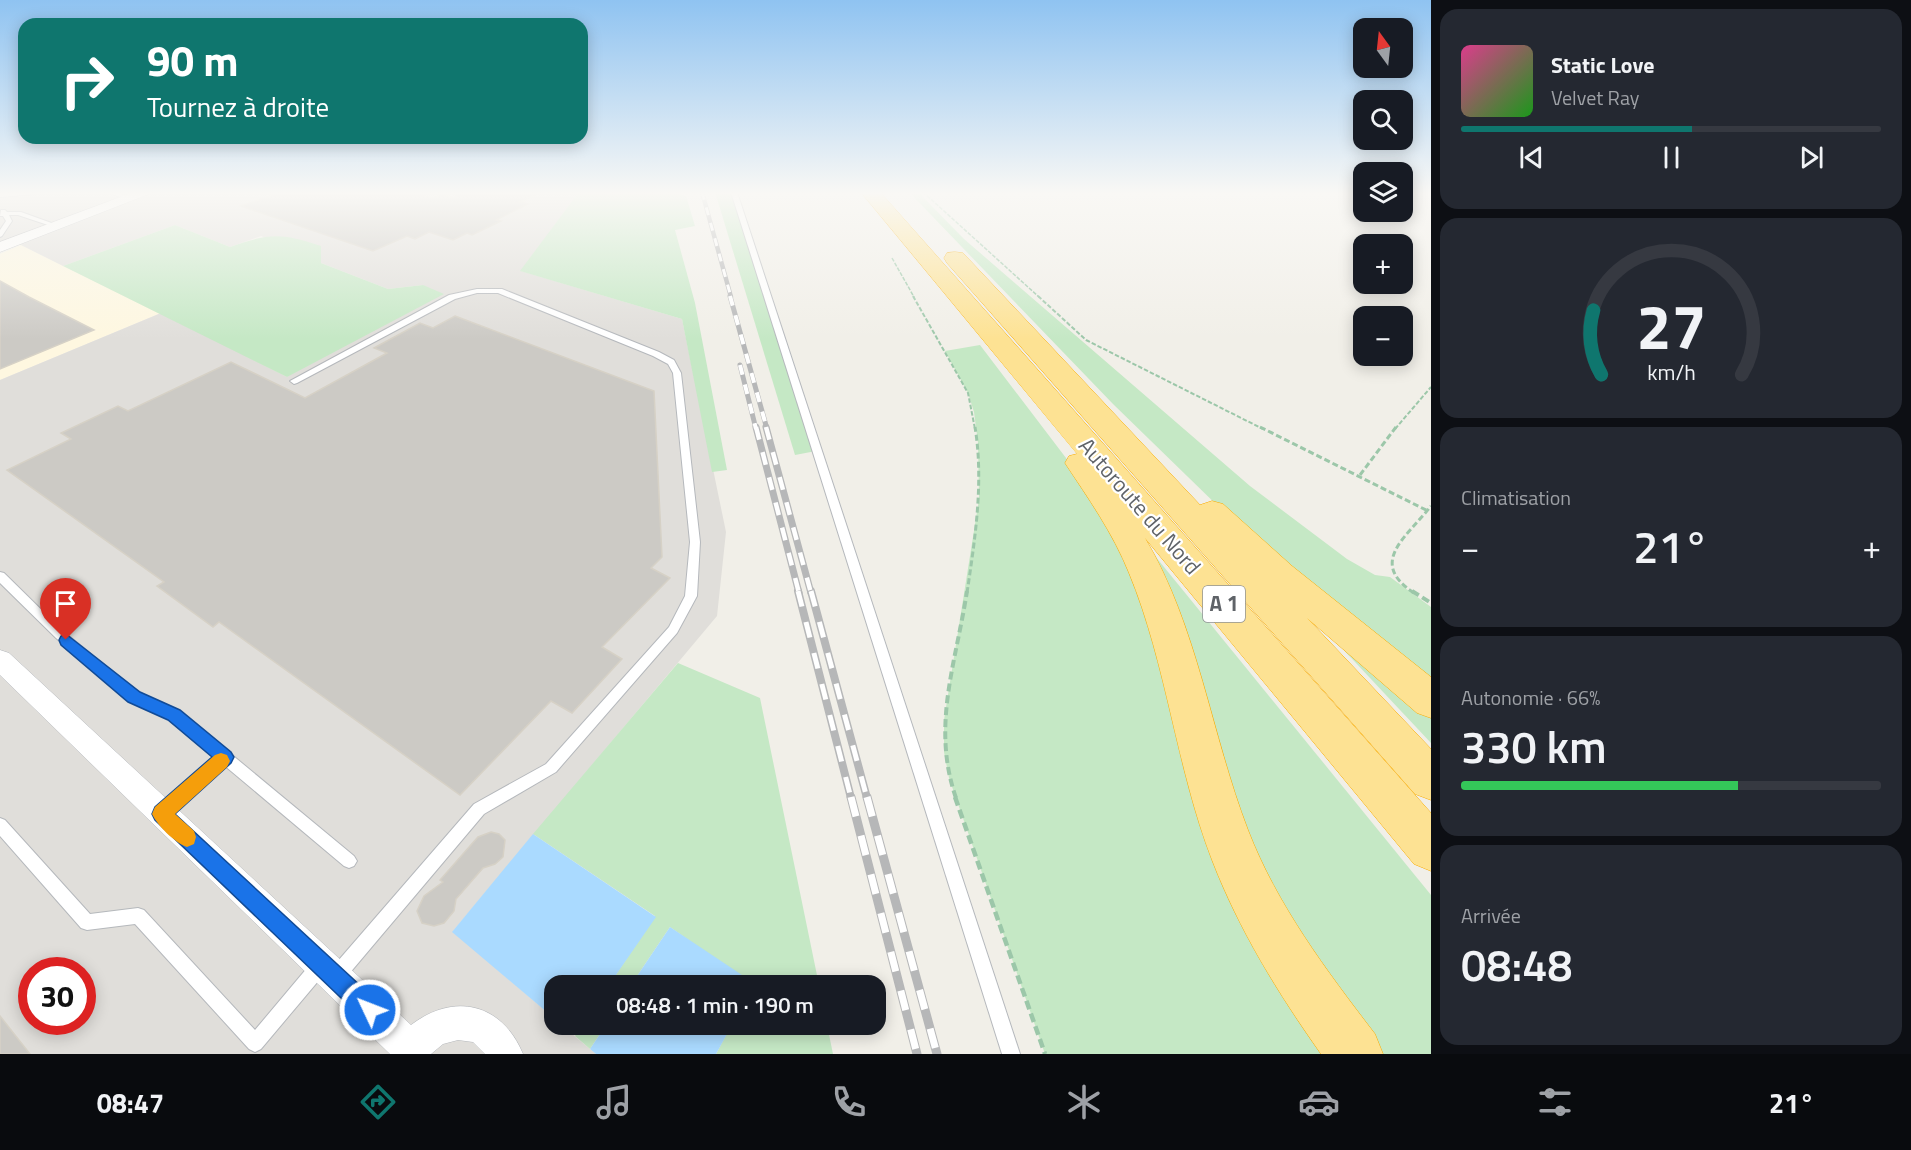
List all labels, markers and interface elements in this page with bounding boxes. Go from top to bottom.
north arrow [1353,18,1413,78]
map controls [1353,18,1413,366]
text: 90 m [147,28,239,92]
icon: right [48,42,126,120]
text: Static Love [1551,48,1654,82]
text: Velvet Ray [1551,82,1640,113]
text: Tournez à droite [147,86,329,127]
button: search [1353,90,1413,150]
icon: previous [1515,141,1548,174]
icon: pause [1655,141,1688,174]
icon: next [1795,141,1828,174]
button: layers [1353,162,1413,222]
button: + [1353,234,1413,294]
text: 27 [1636,278,1706,373]
button: − [1353,306,1413,366]
text: km/h [1647,356,1695,388]
street label: Autoroute du Nord [1071,430,1209,582]
text: Climatisation [1461,482,1571,513]
text: 21° [1633,512,1709,580]
text: − [1461,522,1479,572]
text: + [1863,522,1881,572]
pin [40,578,91,640]
road number: A 1 [1203,586,1245,622]
icon: arrive [49,587,82,620]
text: Autonomie · 66% [1461,682,1600,713]
text: 330 km [1461,712,1607,780]
text: Arrivée [1461,900,1521,931]
text: 08:48 [1461,930,1573,998]
speed limit sign: 30 [18,957,96,1035]
position arrow [338,978,402,1042]
text: 08:48 · 1 min · 190 m [616,988,814,1022]
icon: directions [357,1081,399,1123]
icon: music [593,1081,635,1123]
icon: phone [828,1081,870,1123]
icon: climate [1063,1081,1105,1123]
icon: car [1298,1081,1340,1123]
icon: filters [1534,1081,1576,1123]
text: 08:47 [97,1082,164,1123]
text: 21° [1769,1082,1814,1123]

